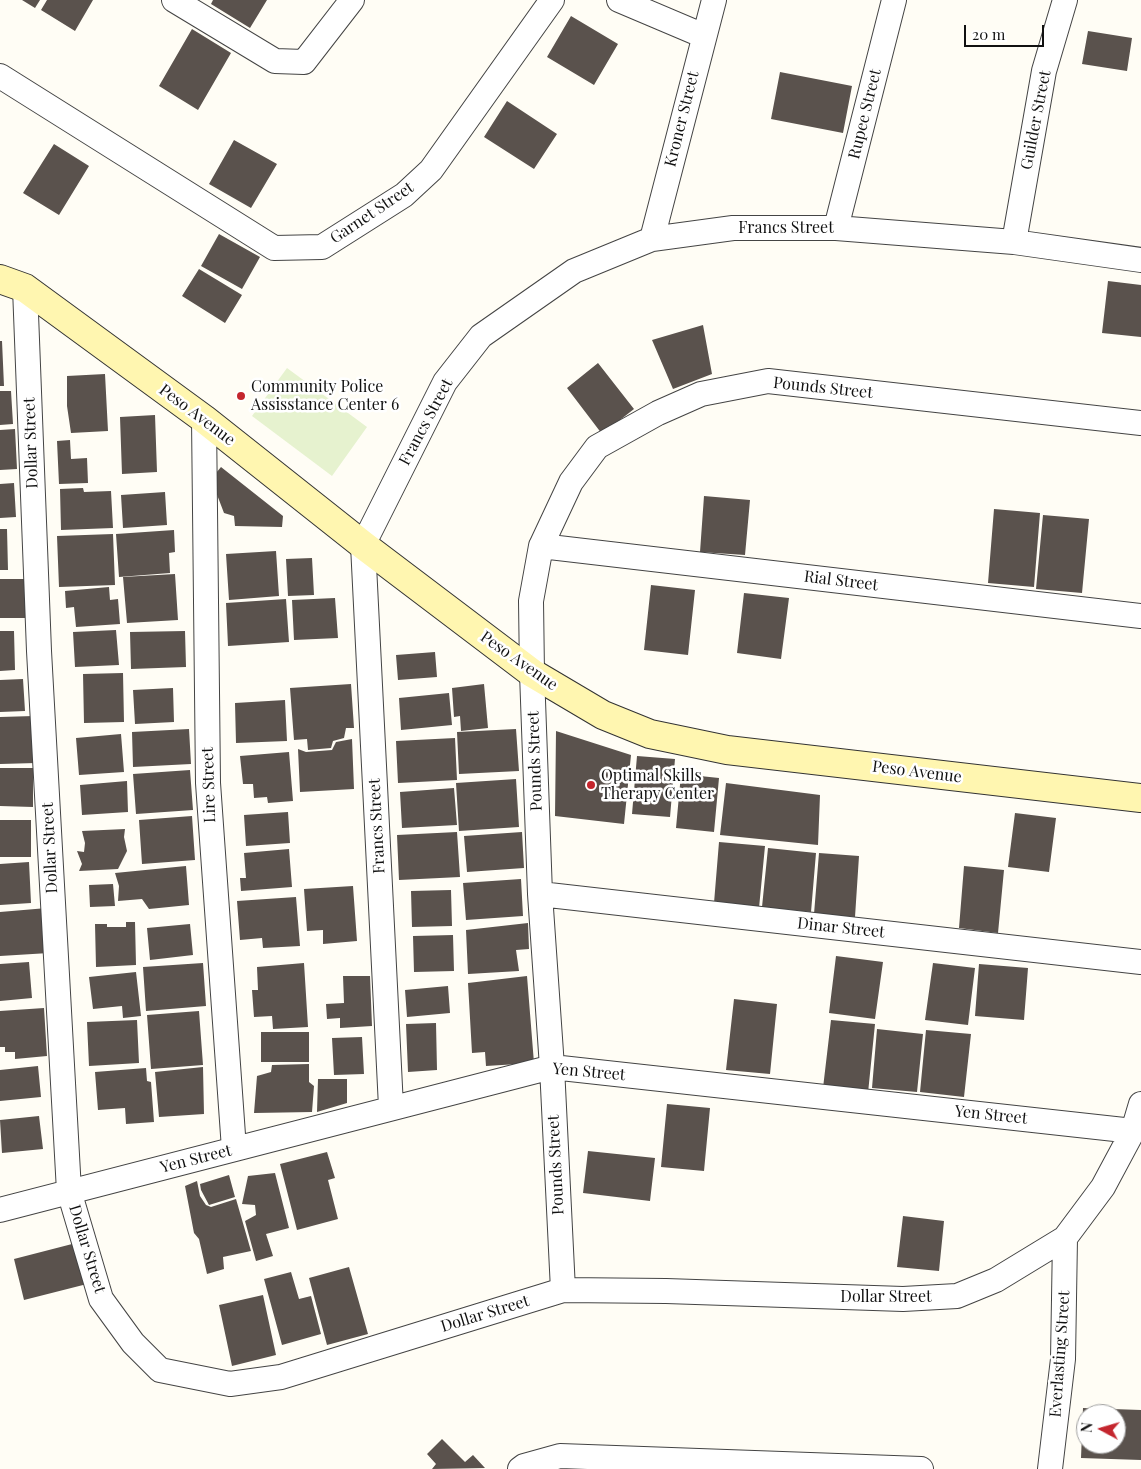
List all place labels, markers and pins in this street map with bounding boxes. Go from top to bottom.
place label: Community Police Assisstance Center 6 [251,377,399,415]
marker: Community Police Assisstance Center 6 [235,390,247,402]
place label: Optimal Skills Therapy Center [601,766,714,804]
marker: Optimal Skills Therapy Center [585,779,597,791]

